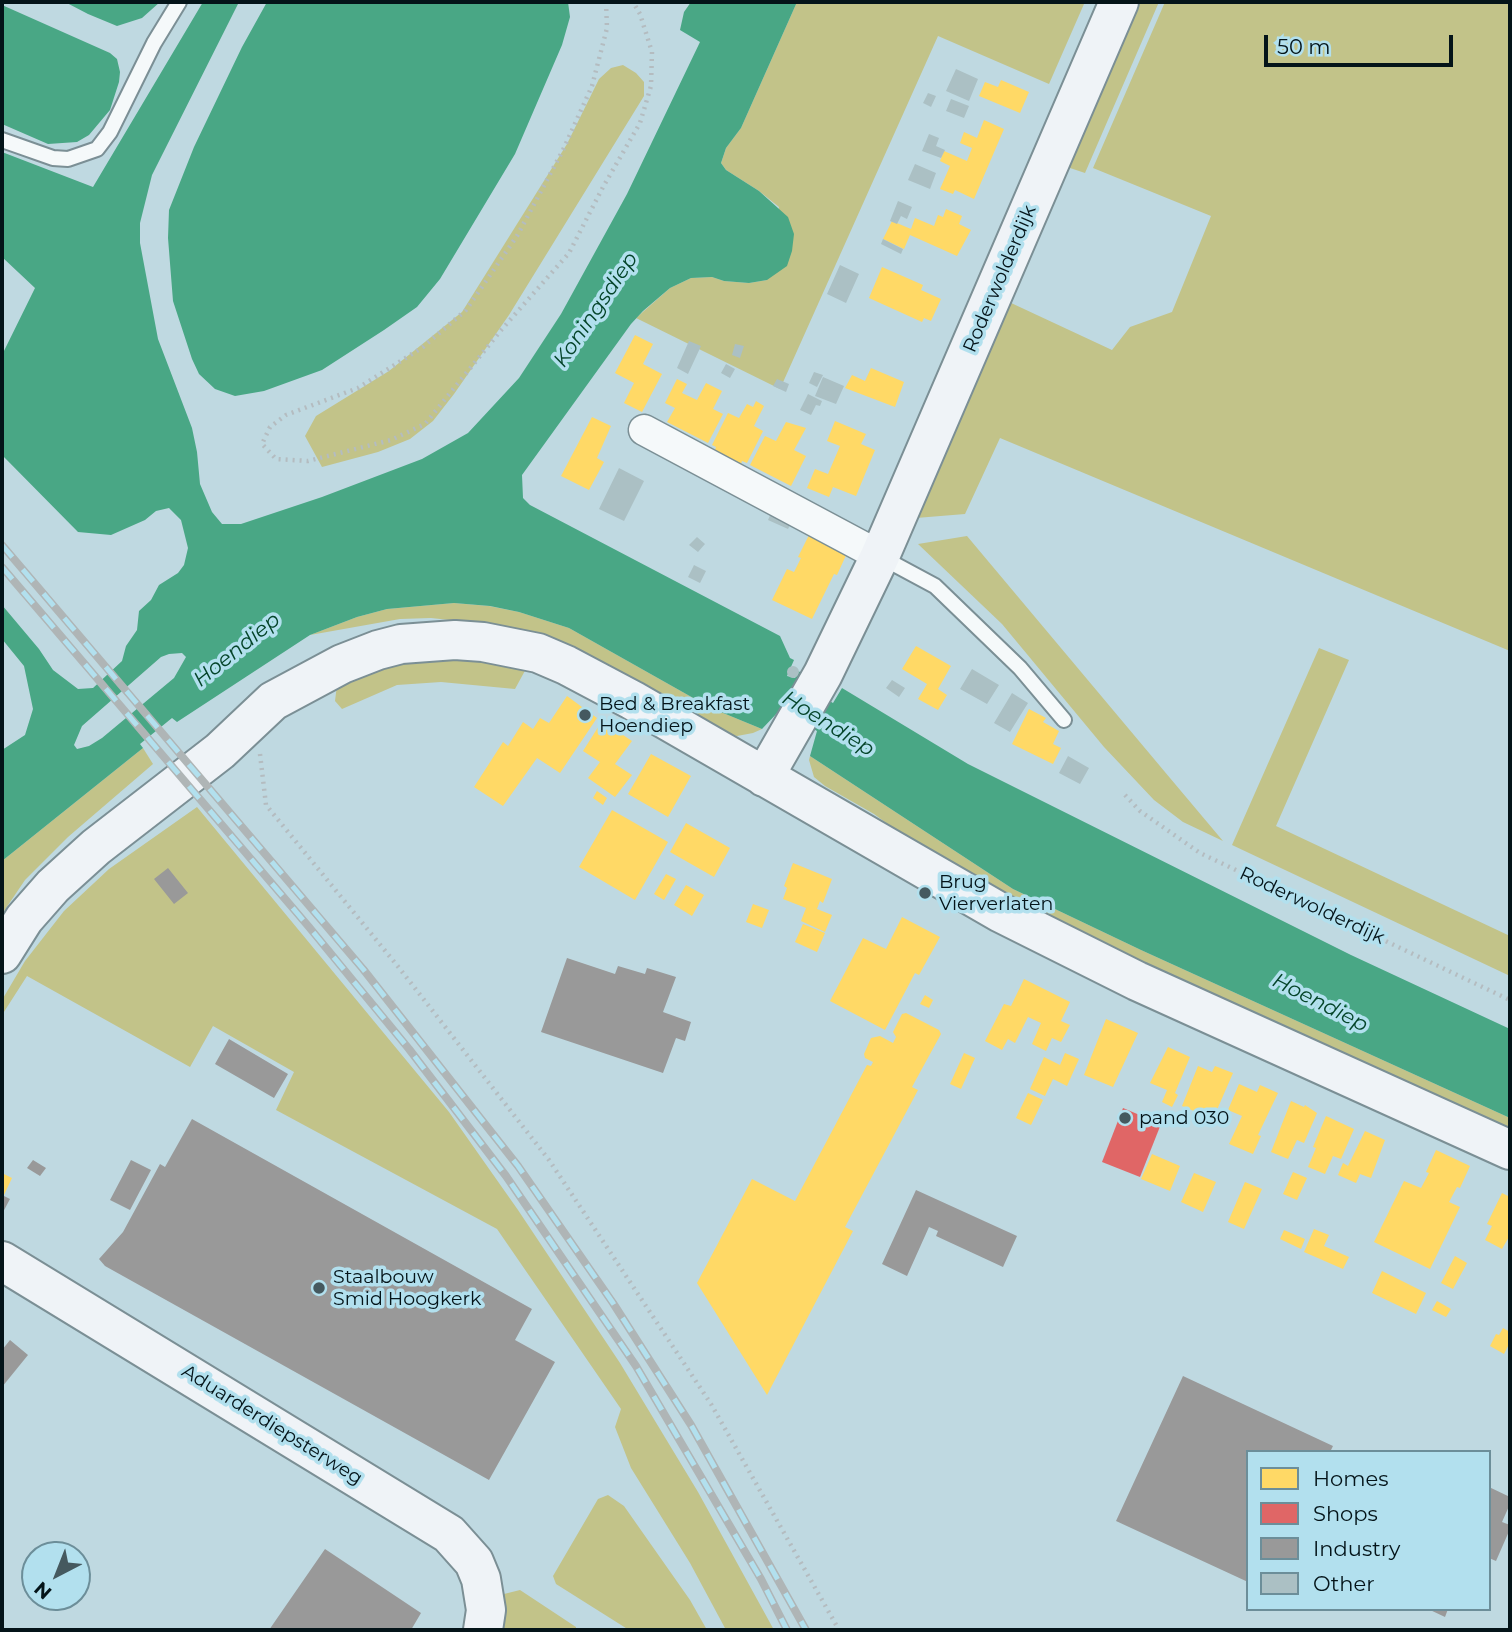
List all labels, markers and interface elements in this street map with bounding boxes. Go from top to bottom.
scale bar [1267,21,1456,65]
text: 50 m [1277,34,1331,59]
street label: Roderwolderdijk [959,202,1041,356]
water label: Koningsdiep [548,248,644,372]
water label: Hoendiep [189,608,285,692]
water label: Hoendiep [777,686,879,762]
place label: Bed & Breakfast Hoendiep [599,693,750,737]
marker: Bed & Breakfast Hoendiep [577,707,593,723]
street label: Roderwolderdijk [1236,862,1388,950]
place label: Brug Vierverlaten [939,871,1053,915]
marker: Brug Vierverlaten [917,885,933,901]
water label: Hoendiep [1268,968,1372,1038]
place label: pand 030 [1139,1107,1229,1129]
marker: pand 030 [1117,1110,1133,1126]
place label: Staalbouw Smid Hoogkerk [333,1266,481,1310]
marker: Staalbouw Smid Hoogkerk [311,1280,327,1296]
street label: Aduarderdiepsterweg [177,1360,367,1490]
legend [1246,1450,1491,1611]
text: Homes [1313,1466,1388,1491]
text: Shops [1313,1501,1378,1526]
text: Industry [1313,1536,1400,1561]
north arrow [21,1541,91,1611]
text: Other [1313,1571,1375,1596]
text: N [30,1577,56,1604]

